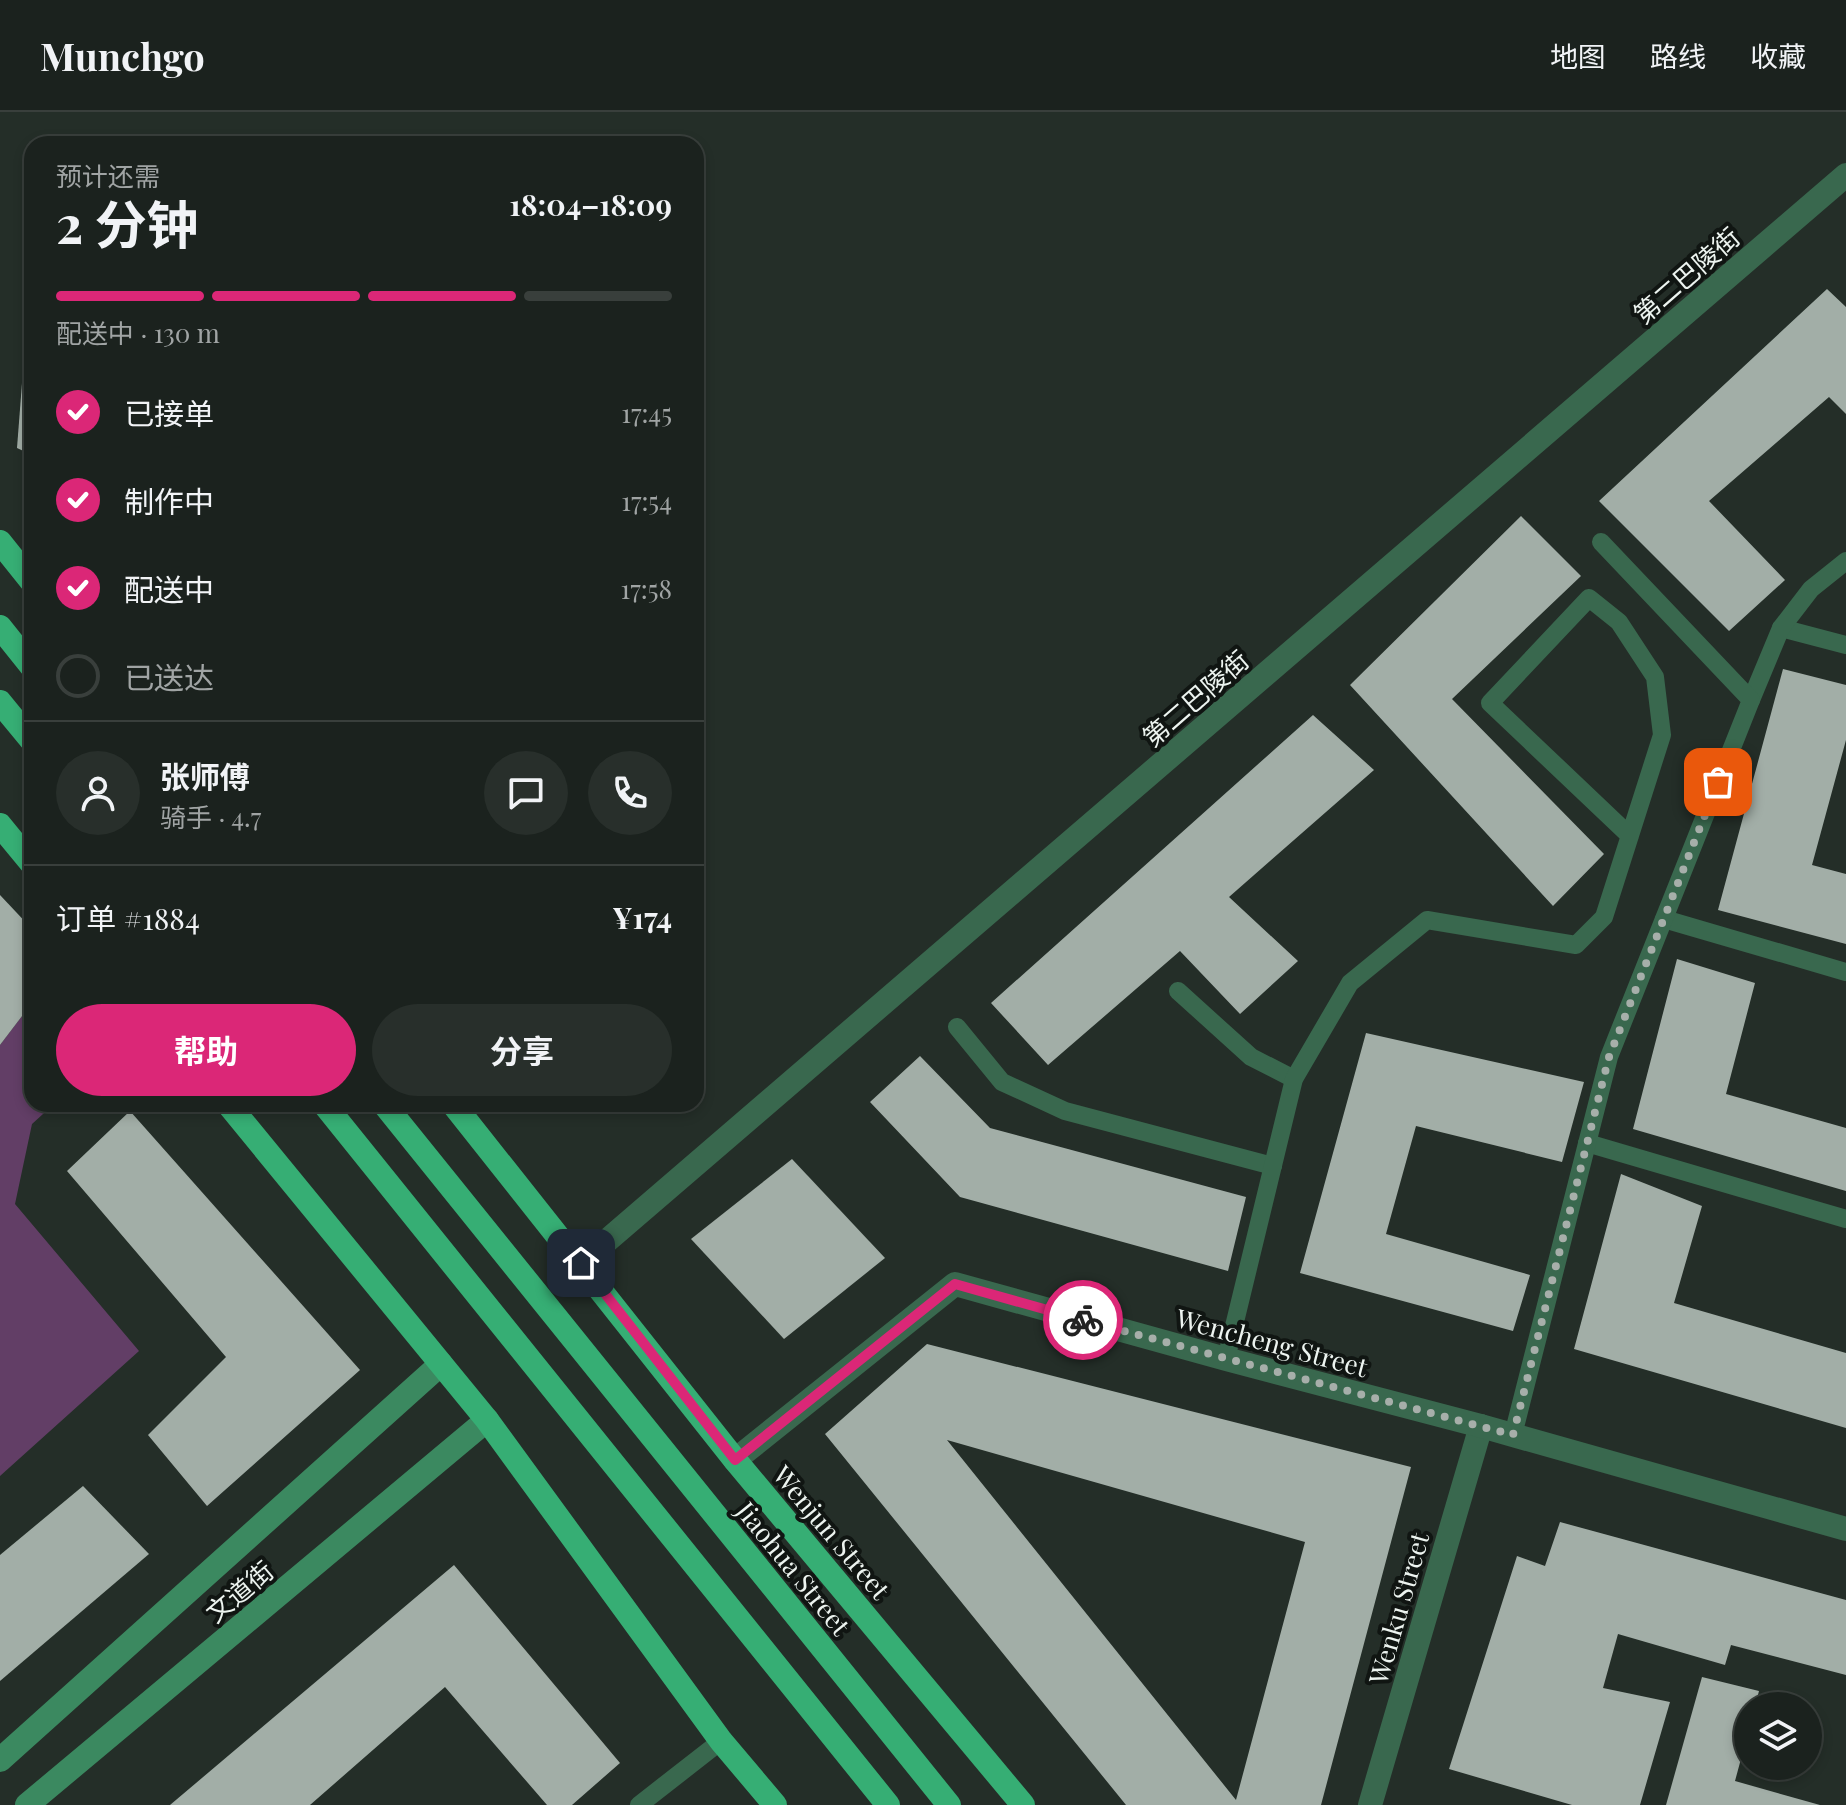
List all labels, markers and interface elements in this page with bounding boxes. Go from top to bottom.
text: Munchgo [40,30,205,81]
text: 地图 [1550,37,1606,74]
text: 路线 [1650,37,1706,74]
text: 收藏 [1750,37,1806,74]
text: 预计还需 [56,158,160,193]
text: 18:04–18:09 [509,184,672,224]
text: 2 分钟 [56,188,199,257]
street label: 第二巴陵街 [1625,219,1747,331]
text: 配送中 · 130 m [56,315,220,350]
icon: check [56,390,100,434]
text: 已接单 [124,393,214,433]
text: 17:45 [621,395,672,430]
icon: check [56,478,100,522]
text: 制作中 [124,481,214,521]
text: 17:54 [621,483,672,518]
icon: check [56,566,100,610]
text: 配送中 [124,569,214,609]
text: 17:58 [621,571,672,606]
street label: 第二巴陵街 [1134,642,1256,754]
text: 已送达 [124,657,214,697]
pin [1684,748,1752,816]
button: person [56,751,140,835]
button: chat [484,751,568,835]
button: phone [588,751,672,835]
text: 张师傅 [160,756,250,796]
icon: bag [1696,760,1740,804]
text: 骑手 · 4.7 [160,799,261,834]
text: ¥174 [612,897,672,937]
text: 订单 #1884 [56,898,200,938]
button: 帮助 [56,1004,356,1096]
button: 分享 [372,1004,672,1096]
pin [547,1229,615,1297]
icon: home [559,1241,603,1285]
courier [1043,1280,1123,1360]
icon: bike [1061,1298,1105,1342]
street label: Wencheng Street [1171,1299,1372,1385]
street label: Wenjun Street [765,1457,899,1607]
street label: Jiaohua Street [729,1493,859,1643]
street label: Wenku Street [1359,1527,1437,1689]
street label: 文道街 [198,1553,280,1629]
map controls [1734,1692,1822,1780]
button: layers [1734,1692,1822,1780]

